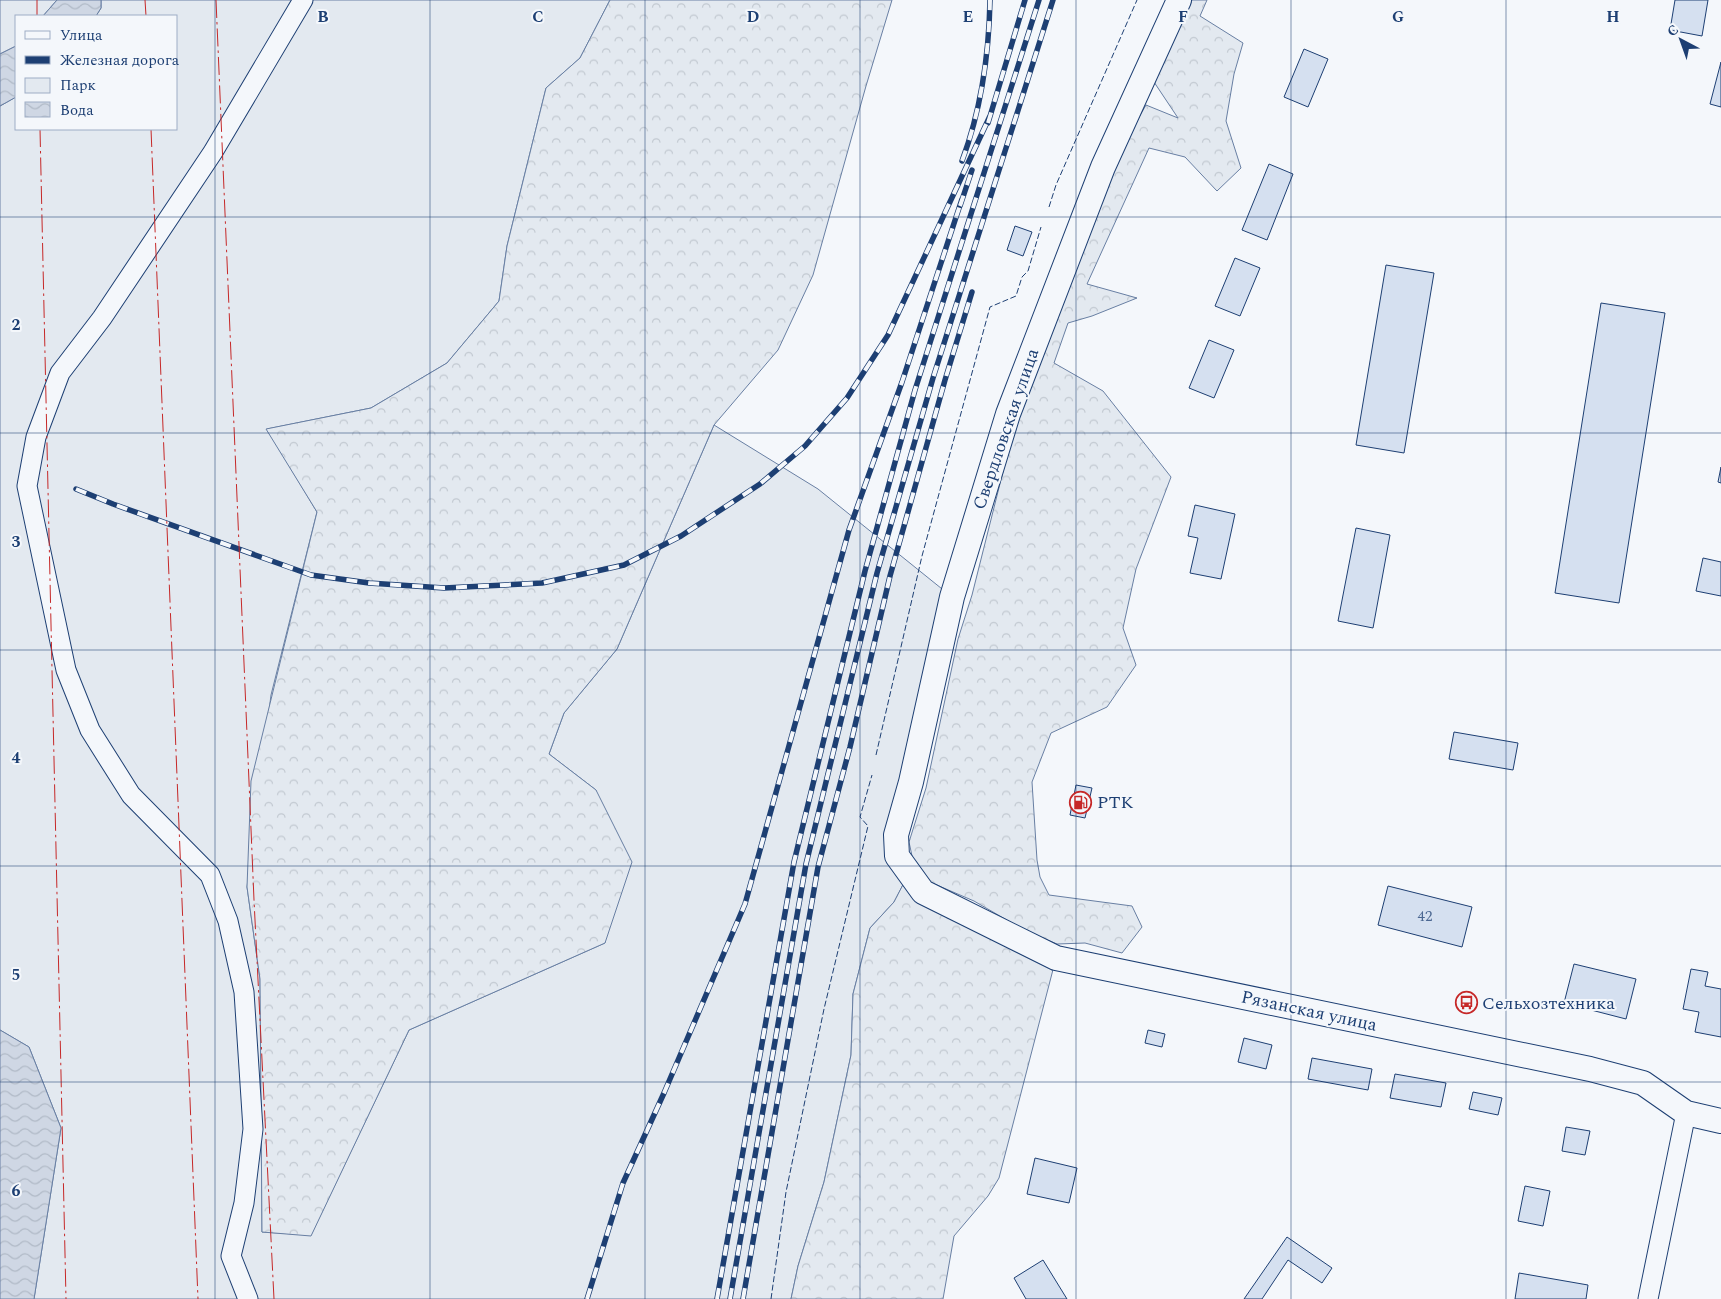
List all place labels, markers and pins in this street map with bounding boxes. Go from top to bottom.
place label: РТК [1097,789,1134,816]
fuel station icon: РТК [1069,790,1093,814]
place label: Сельхозтехника [1482,990,1615,1017]
bus stop icon: Сельхозтехника [1454,991,1478,1015]

